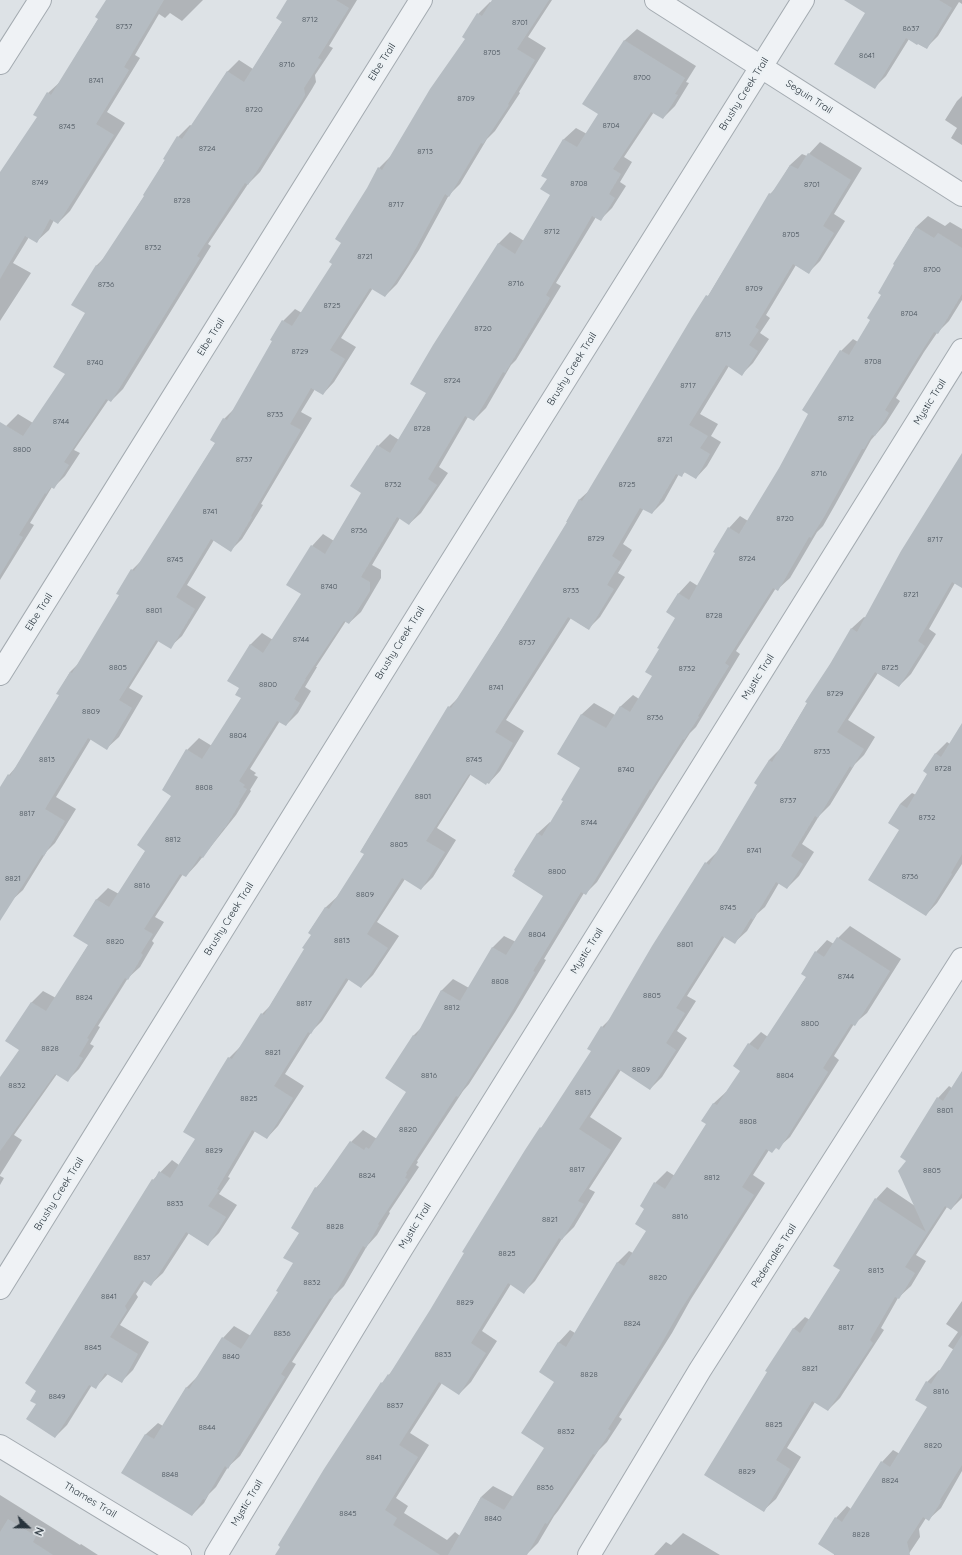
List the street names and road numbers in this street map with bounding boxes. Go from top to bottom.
street label: Elbe Trail [366,41,398,83]
street label: Brushy Creek Trail [717,55,771,133]
street label: Seguin Trail [783,77,835,117]
street label: Elbe Trail [195,316,227,358]
street label: Brushy Creek Trail [545,330,599,408]
street label: Mystic Trail [911,377,949,427]
street label: Elbe Trail [23,591,55,633]
street label: Brushy Creek Trail [373,604,427,682]
street label: Mystic Trail [739,652,777,702]
street label: Brushy Creek Trail [202,880,256,958]
street label: Mystic Trail [568,926,606,976]
street label: Brushy Creek Trail [32,1155,86,1233]
street label: Mystic Trail [396,1201,434,1251]
street label: Pedernales Trail [749,1222,799,1290]
street label: Mystic Trail [229,1478,265,1528]
street label: Thames Trail [61,1479,119,1521]

